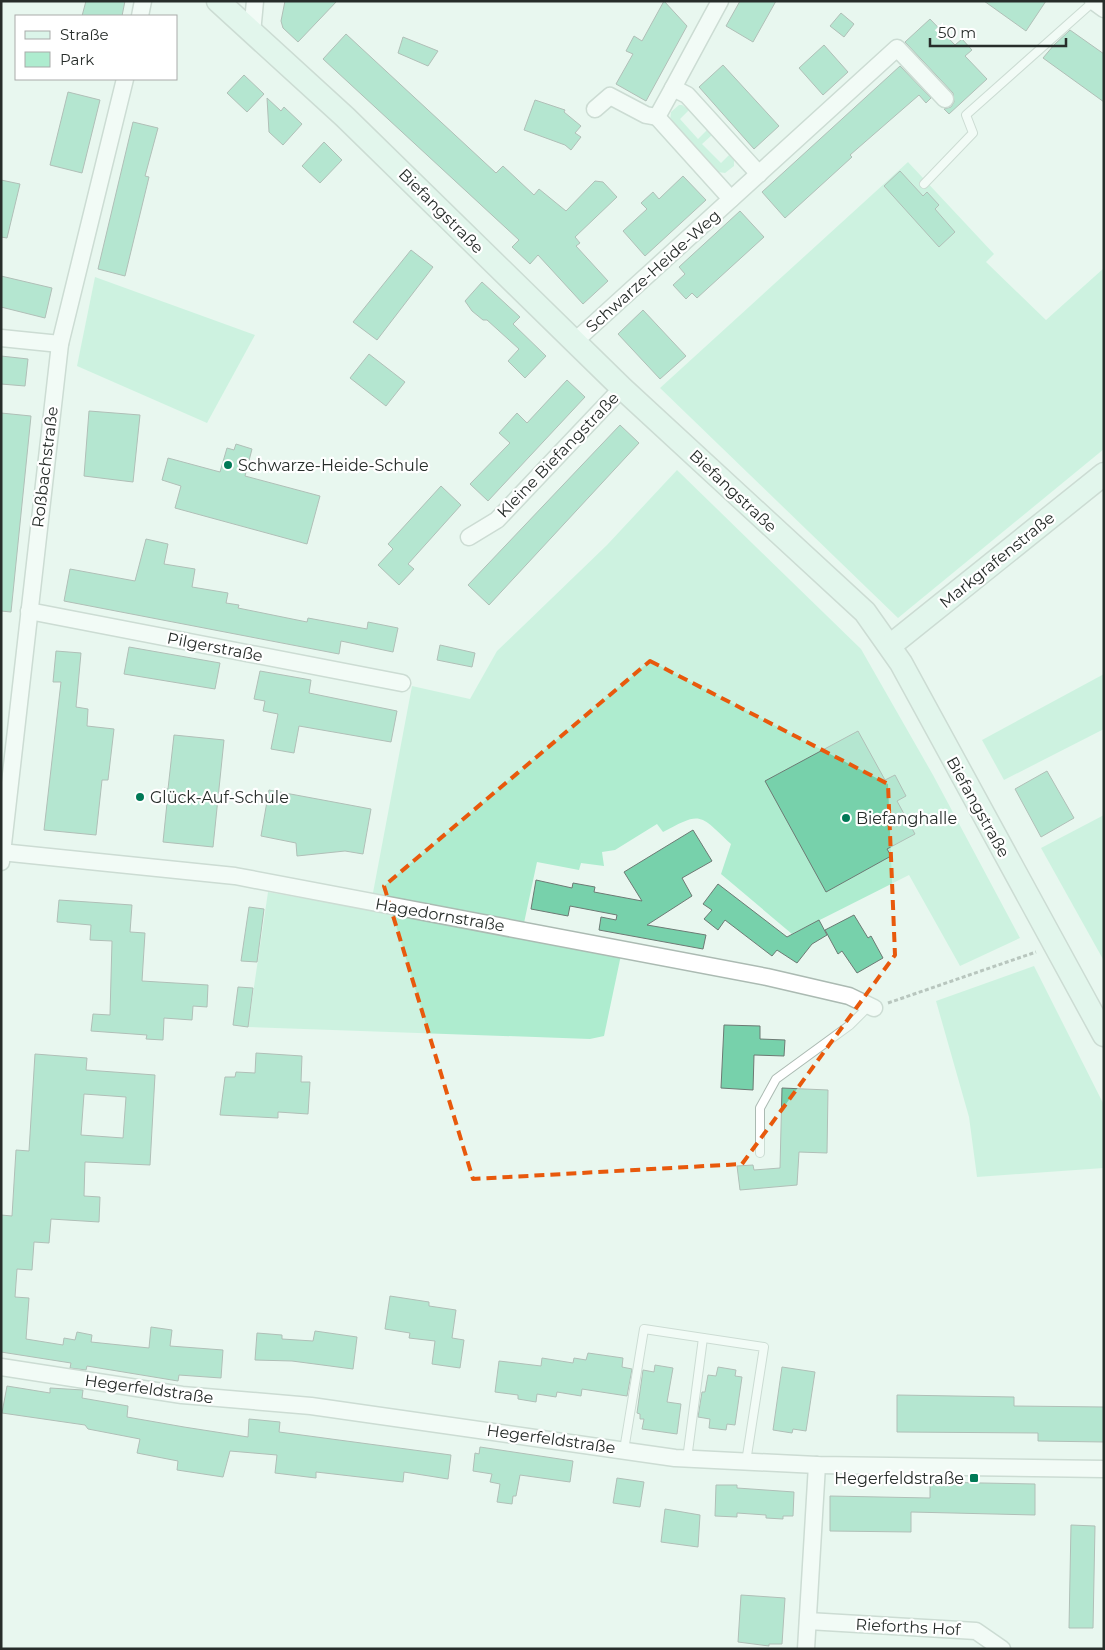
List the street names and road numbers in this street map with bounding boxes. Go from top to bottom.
street label: Biefangstraße [395,165,487,257]
street label: Schwarze-Heide-Weg [582,206,724,336]
street label: Kleine Biefangstraße [493,388,623,522]
street label: Roßbachstraße [28,405,62,529]
street label: Biefangstraße [685,446,781,536]
street label: Markgrafenstraße [936,508,1058,612]
street label: Pilgerstraße [166,628,264,666]
street label: Biefangstraße [942,753,1014,861]
street label: Hagedornstraße [374,894,506,936]
street label: Hegerfeldstraße [83,1371,215,1407]
street label: Hegerfeldstraße [485,1421,617,1457]
street label: Rieforths Hof [855,1615,962,1639]

